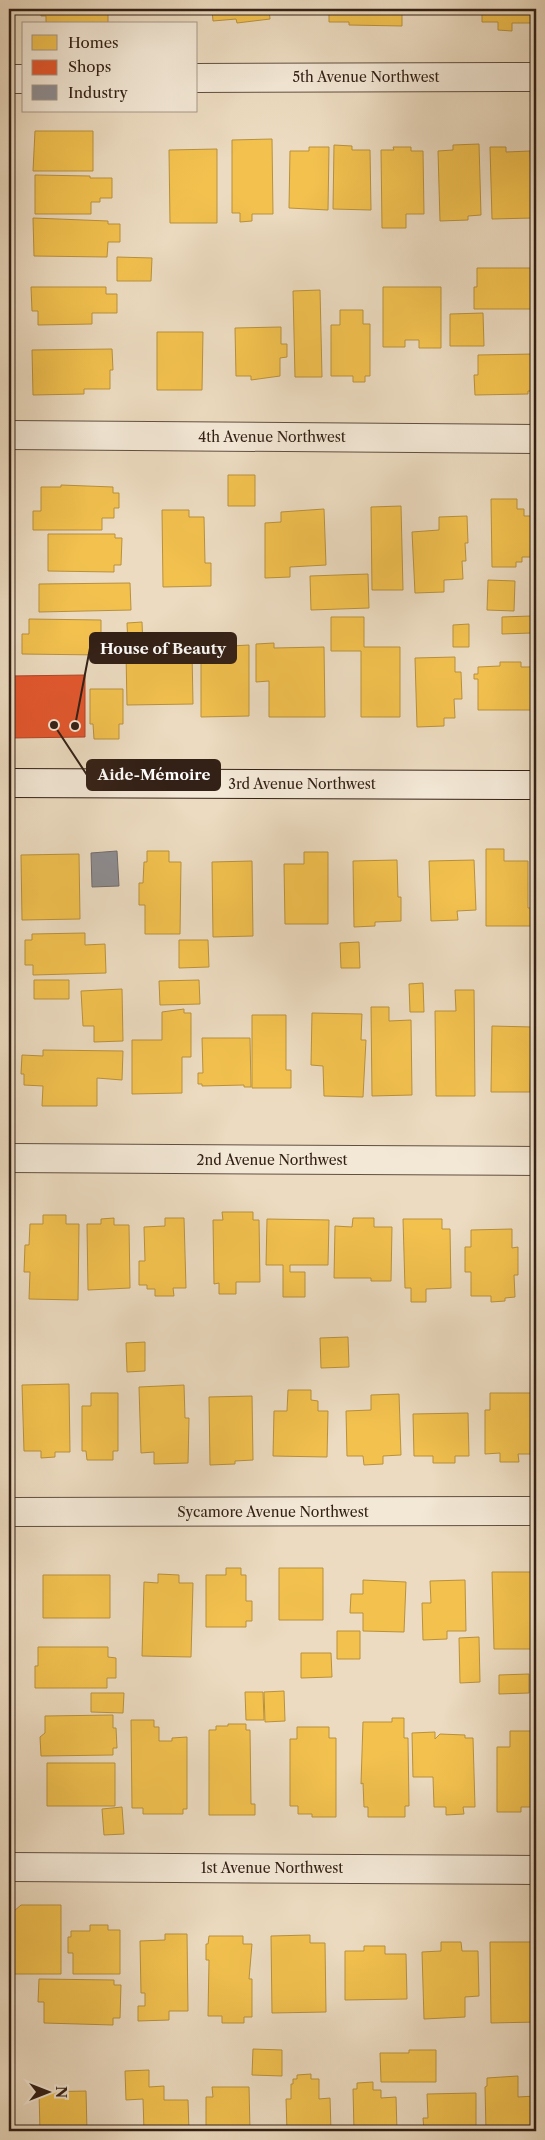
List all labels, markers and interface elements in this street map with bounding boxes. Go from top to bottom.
legend [22,22,198,112]
text: Homes [68,33,119,52]
text: Shops [68,57,111,76]
street label: 5th Avenue Northwest [292,68,440,86]
text: Industry [68,83,128,102]
street label: 4th Avenue Northwest [198,428,346,446]
callout: House of Beauty [90,633,236,663]
text: House of Beauty [100,639,227,658]
callout: Aide-Mémoire [87,760,220,790]
text: Aide-Mémoire [97,765,210,784]
street label: 3rd Avenue Northwest [228,775,376,793]
street label: 2nd Avenue Northwest [196,1151,348,1169]
street label: Sycamore Avenue Northwest [177,1503,369,1521]
street label: 1st Avenue Northwest [201,1859,343,1877]
north arrow [22,2068,72,2118]
text: N [52,2086,70,2098]

